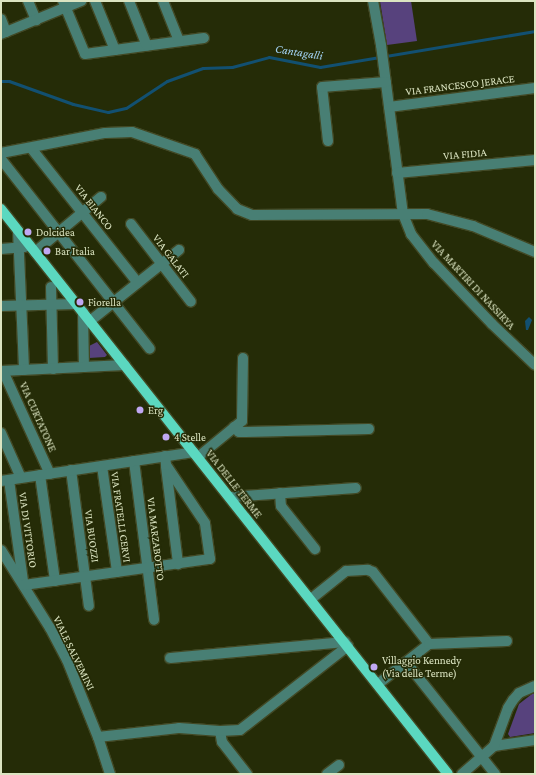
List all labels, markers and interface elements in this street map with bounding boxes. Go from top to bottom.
water label: Cantagalli [274,42,324,64]
street label: VIA FRANCESCO JERACE [405,72,515,98]
street label: VIA FIDIA [443,146,487,162]
street label: VIA BIANCO [72,181,116,233]
place label: Dolcidea [36,225,75,239]
marker: Dolcidea [23,227,33,237]
street label: VIA GALATI [150,232,192,280]
street label: VIA MARTIRI DI NASSIRYA [428,238,518,332]
place label: Bar Italia [55,244,95,258]
marker: Bar Italia [42,246,52,256]
place label: Fiorella [88,295,121,309]
marker: Fiorella [75,297,85,307]
street label: VIA CURTATONE [17,380,59,454]
place label: Erg [148,403,163,417]
marker: Erg [135,405,145,415]
place label: 4 Stelle [174,430,206,444]
marker: 4 Stelle [161,432,171,442]
street label: VIA DELLE TERME [203,447,265,521]
street label: VIA FRATELLI CERVI [108,471,134,563]
street label: VIA DI VITTORIO [16,491,40,569]
street label: VIA MARZABOTTO [144,497,168,581]
street label: VIA BUOZZI [82,509,102,563]
street label: VIALE SALVEMINI [50,614,98,692]
place label: Villaggio Kennedy (Via delle Terme) [382,654,461,680]
marker: Villaggio Kennedy (Via delle Terme) [369,662,379,672]

